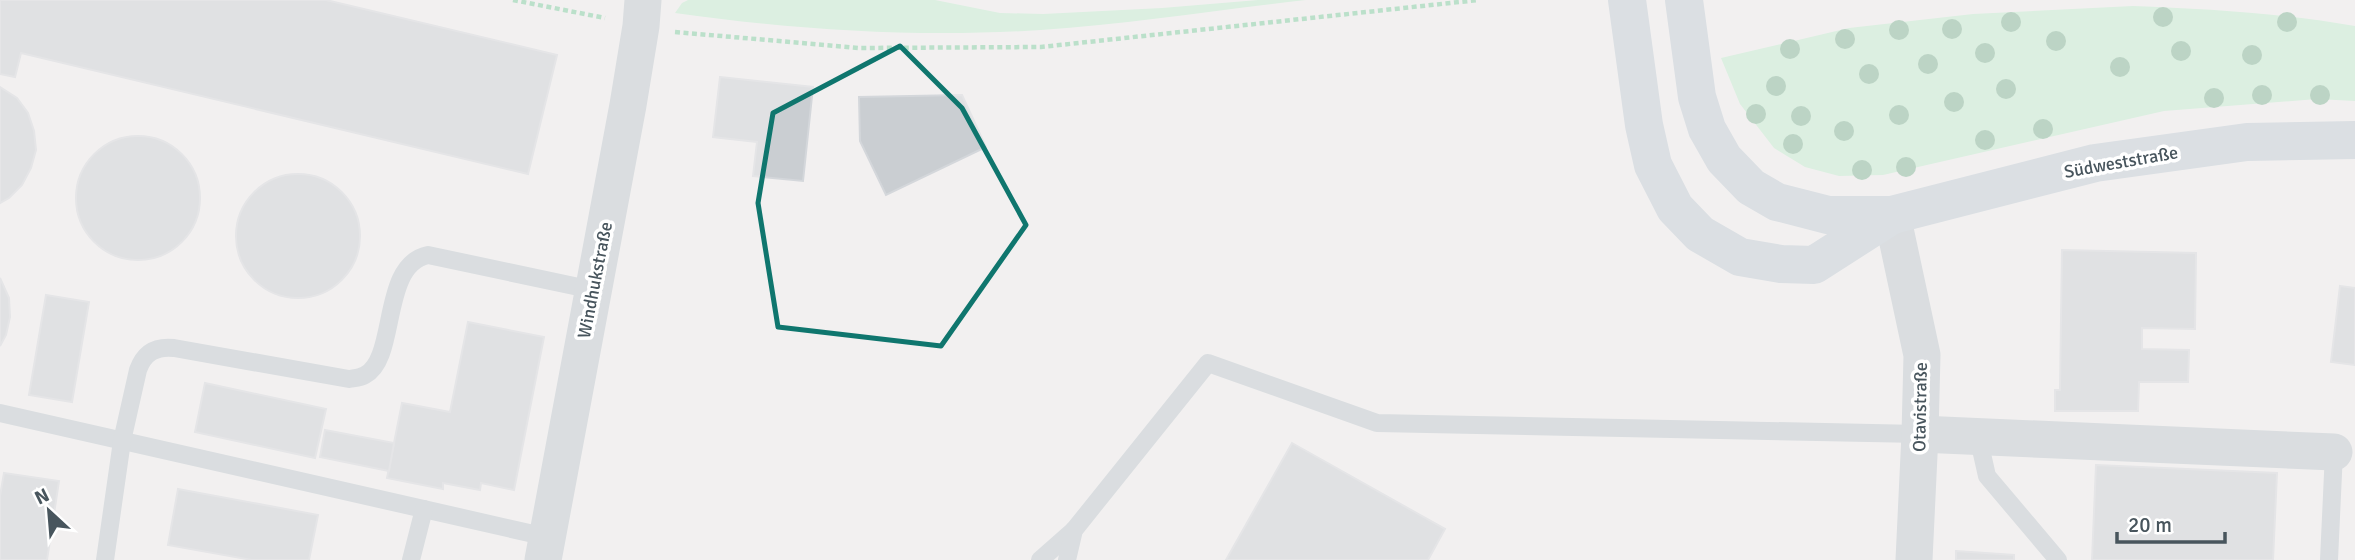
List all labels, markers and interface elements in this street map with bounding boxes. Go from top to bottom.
street label: Südweststraße [2062,141,2180,183]
street label: Windhukstraße [573,220,617,340]
street label: Otavistraße [1908,362,1932,452]
north arrow [14,476,84,546]
text: N [31,483,53,510]
scale bar [2117,500,2226,544]
text: 20 m [2128,512,2172,538]

